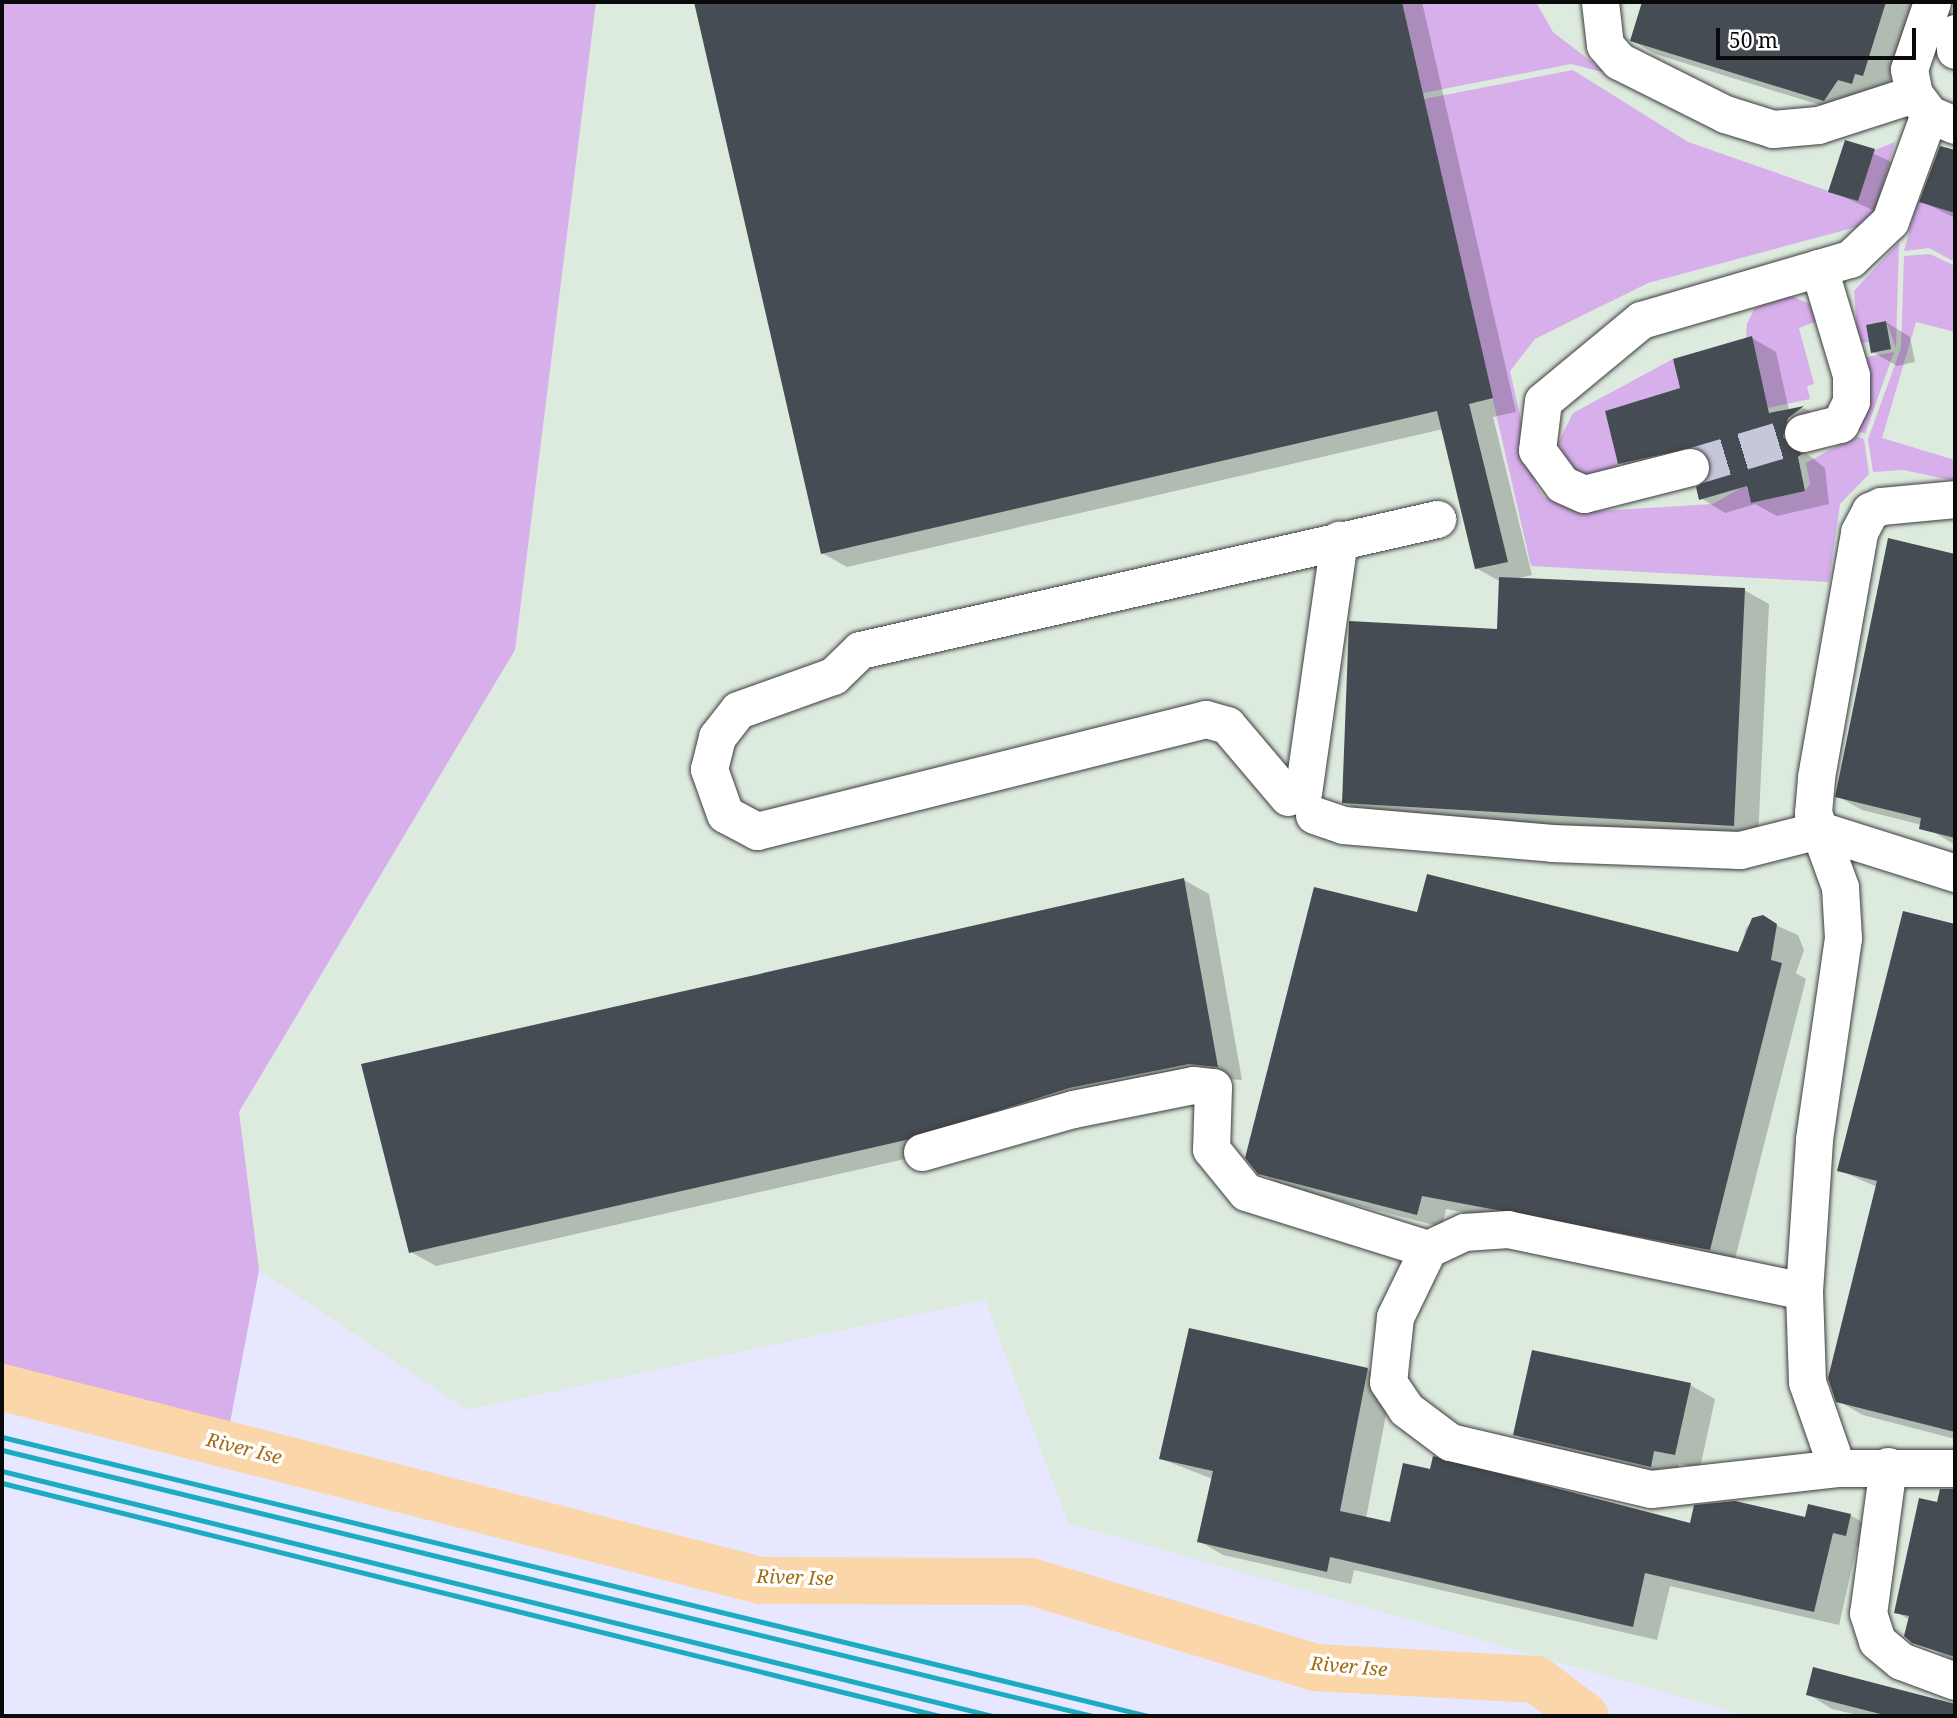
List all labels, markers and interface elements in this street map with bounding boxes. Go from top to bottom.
scale bar [1719,14,1918,58]
text: 50 m [1729,26,1778,54]
water label: River Ise [204,1429,284,1469]
water label: River Ise [756,1565,834,1591]
water label: River Ise [1310,1652,1388,1682]

